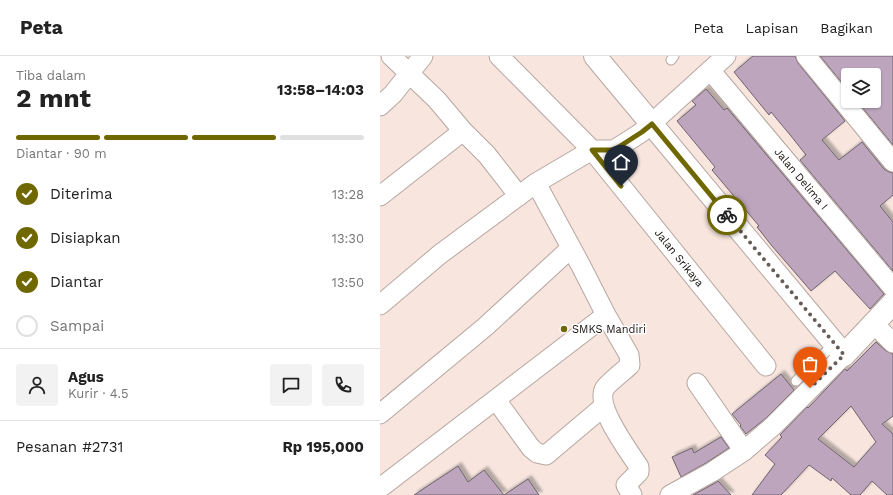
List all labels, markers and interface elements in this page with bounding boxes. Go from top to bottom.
text: Peta [20,16,63,39]
text: Peta [694,20,724,36]
text: Lapisan [746,20,798,36]
text: Bagikan [820,20,873,36]
text: Tiba dalam [16,68,86,83]
map controls [841,68,881,108]
button: layers [841,68,881,108]
text: 13:58–14:03 [277,81,364,99]
text: 2 mnt [16,83,91,113]
pin [604,145,638,186]
text: Diantar · 90 m [16,146,107,161]
street label: Jalan Delima I [771,146,831,212]
icon: home [610,151,632,173]
icon: check [16,183,38,205]
text: Diterima [50,185,113,203]
text: 13:28 [332,187,364,202]
courier [707,195,747,235]
icon: bike [716,204,738,226]
street label: Jalan Srikaya [652,226,706,290]
icon: check [16,227,38,249]
text: Disiapkan [50,229,121,247]
text: 13:30 [332,231,364,246]
icon: check [16,271,38,293]
text: Diantar [50,273,103,291]
text: 13:50 [332,275,364,290]
text: Sampai [50,317,104,335]
place label: SMKS Mandiri [572,323,646,336]
marker: SMKS Mandiri [559,324,569,334]
pin [793,347,827,388]
icon: bag [799,353,821,375]
button: person [16,364,58,406]
button: chat [270,364,312,406]
button: phone [322,364,364,406]
text: Agus [68,368,104,386]
text: Kurir · 4.5 [68,386,129,401]
text: Pesanan #2731 [16,438,123,456]
text: Rp 195,000 [283,438,364,456]

